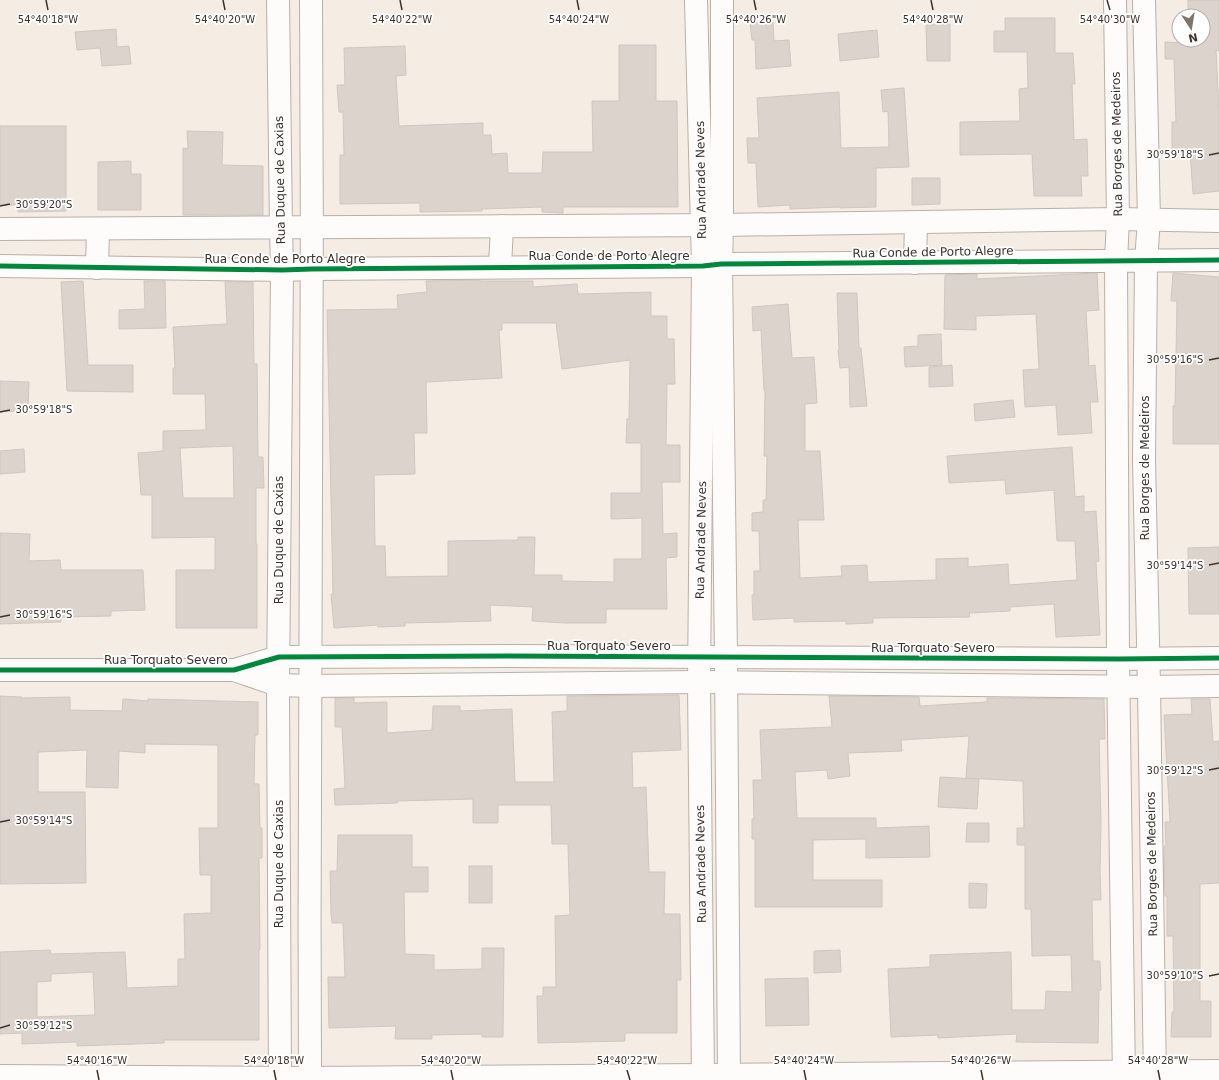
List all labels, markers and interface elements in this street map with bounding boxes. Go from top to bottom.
north arrow [1171,8,1211,48]
text: 54°40'18"W [18,14,78,25]
text: 54°40'20"W [195,14,255,25]
text: 54°40'22"W [372,14,432,25]
text: 54°40'24"W [549,14,609,25]
text: 54°40'26"W [726,14,786,25]
text: 54°40'28"W [903,14,963,25]
text: 54°40'30"W [1080,14,1140,25]
text: N [1187,30,1199,45]
street label: Rua Borges de Medeiros [1109,71,1125,217]
street label: Rua Duque de Caxias [272,116,288,244]
street label: Rua Andrade Neves [693,121,709,239]
text: 30°59'18"S [1147,149,1203,160]
text: 30°59'20"S [16,199,72,210]
street label: Rua Conde de Porto Alegre [852,244,1014,260]
street label: Rua Conde de Porto Alegre [528,249,690,263]
street label: Rua Conde de Porto Alegre [204,252,366,266]
text: 30°59'16"S [1147,354,1203,365]
street label: Rua Borges de Medeiros [1138,395,1152,541]
text: 30°59'18"S [16,404,72,415]
street label: Rua Duque de Caxias [272,476,286,604]
street label: Rua Andrade Neves [693,481,709,599]
text: 30°59'14"S [1147,560,1203,571]
text: 30°59'16"S [16,609,72,620]
street label: Rua Torquato Severo [547,639,671,653]
street label: Rua Torquato Severo [871,641,995,655]
street label: Rua Torquato Severo [104,653,228,667]
text: 30°59'12"S [1147,765,1203,776]
street label: Rua Borges de Medeiros [1144,791,1160,937]
street label: Rua Duque de Caxias [272,800,286,928]
street label: Rua Andrade Neves [693,805,709,923]
text: 30°59'14"S [16,815,72,826]
text: 30°59'10"S [1147,970,1203,981]
text: 30°59'12"S [16,1020,72,1031]
text: 54°40'16"W [67,1055,127,1066]
text: 54°40'18"W [244,1055,304,1066]
text: 54°40'20"W [421,1055,481,1066]
text: 54°40'22"W [597,1055,657,1066]
text: 54°40'24"W [774,1055,834,1066]
text: 54°40'26"W [951,1055,1011,1066]
text: 54°40'28"W [1128,1055,1188,1066]

